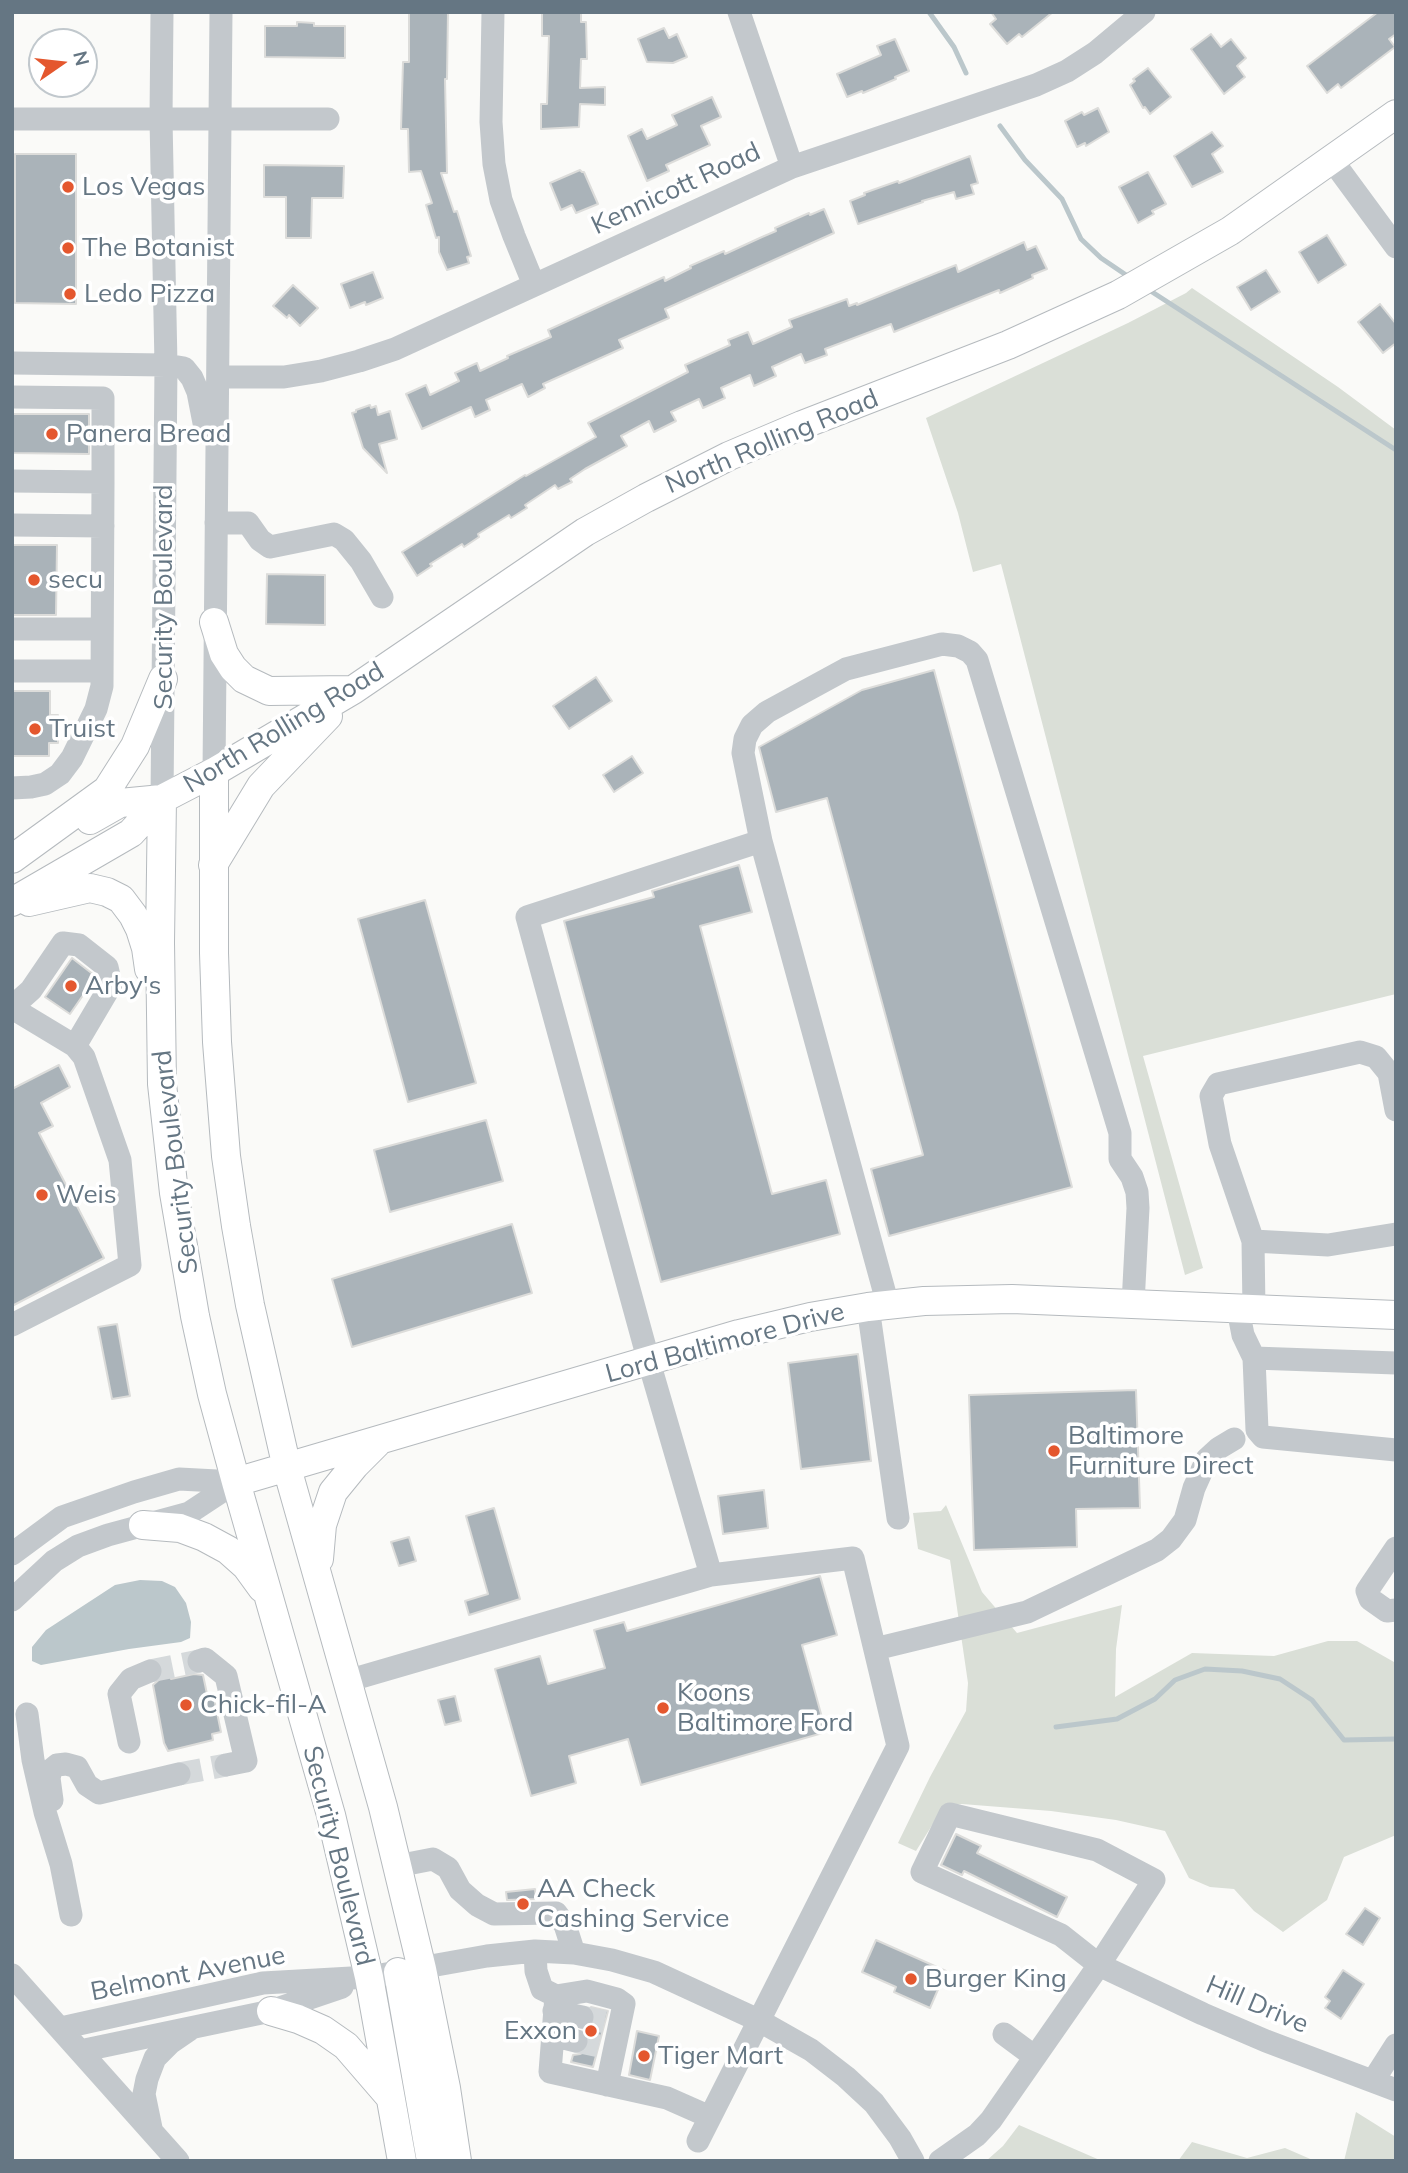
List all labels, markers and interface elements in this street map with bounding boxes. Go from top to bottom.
north arrow [28,28,98,98]
text: N [68,49,95,68]
street label: Kennicott Road [587,136,765,242]
place label: Los Vegas [82,171,206,203]
marker: Los Vegas [60,179,76,195]
place label: The Botanist [82,232,234,264]
marker: The Botanist [60,240,76,256]
place label: Ledo Pizza [84,278,215,310]
marker: Ledo Pizza [62,286,78,302]
street label: North Rolling Road [661,383,883,501]
place label: Panera Bread [66,418,231,450]
marker: Panera Bread [44,426,60,442]
street label: Security Boulevard [148,484,180,710]
place label: secu [48,564,103,596]
marker: secu [26,572,42,588]
street label: North Rolling Road [178,656,390,800]
place label: Truist [49,713,115,745]
marker: Truist [27,721,43,737]
place label: Arby's [85,970,161,1002]
marker: Arby's [63,978,79,994]
street label: Security Boulevard [147,1048,205,1276]
place label: Weis [56,1179,117,1211]
marker: Weis [34,1187,50,1203]
street label: Lord Baltimore Drive [602,1296,848,1390]
place label: Baltimore Furniture Direct [1068,1420,1253,1482]
marker: Baltimore Furniture Direct [1046,1443,1062,1459]
place label: Koons Baltimore Ford [677,1677,853,1738]
place label: Chick-fil-A [200,1689,327,1721]
marker: Chick-fil-A [178,1697,194,1713]
marker: Koons Baltimore Ford [655,1700,671,1716]
street label: Security Boulevard [296,1743,380,1969]
place label: AA Check Cashing Service [537,1873,729,1934]
marker: AA Check Cashing Service [515,1896,531,1912]
street label: Belmont Avenue [88,1940,288,2008]
place label: Burger King [925,1963,1067,1995]
street label: Hill Drive [1201,1970,1313,2040]
marker: Burger King [903,1971,919,1987]
place label: Exxon [504,2015,577,2047]
marker: Exxon [583,2023,599,2039]
place label: Tiger Mart [658,2040,783,2072]
marker: Tiger Mart [636,2048,652,2064]

